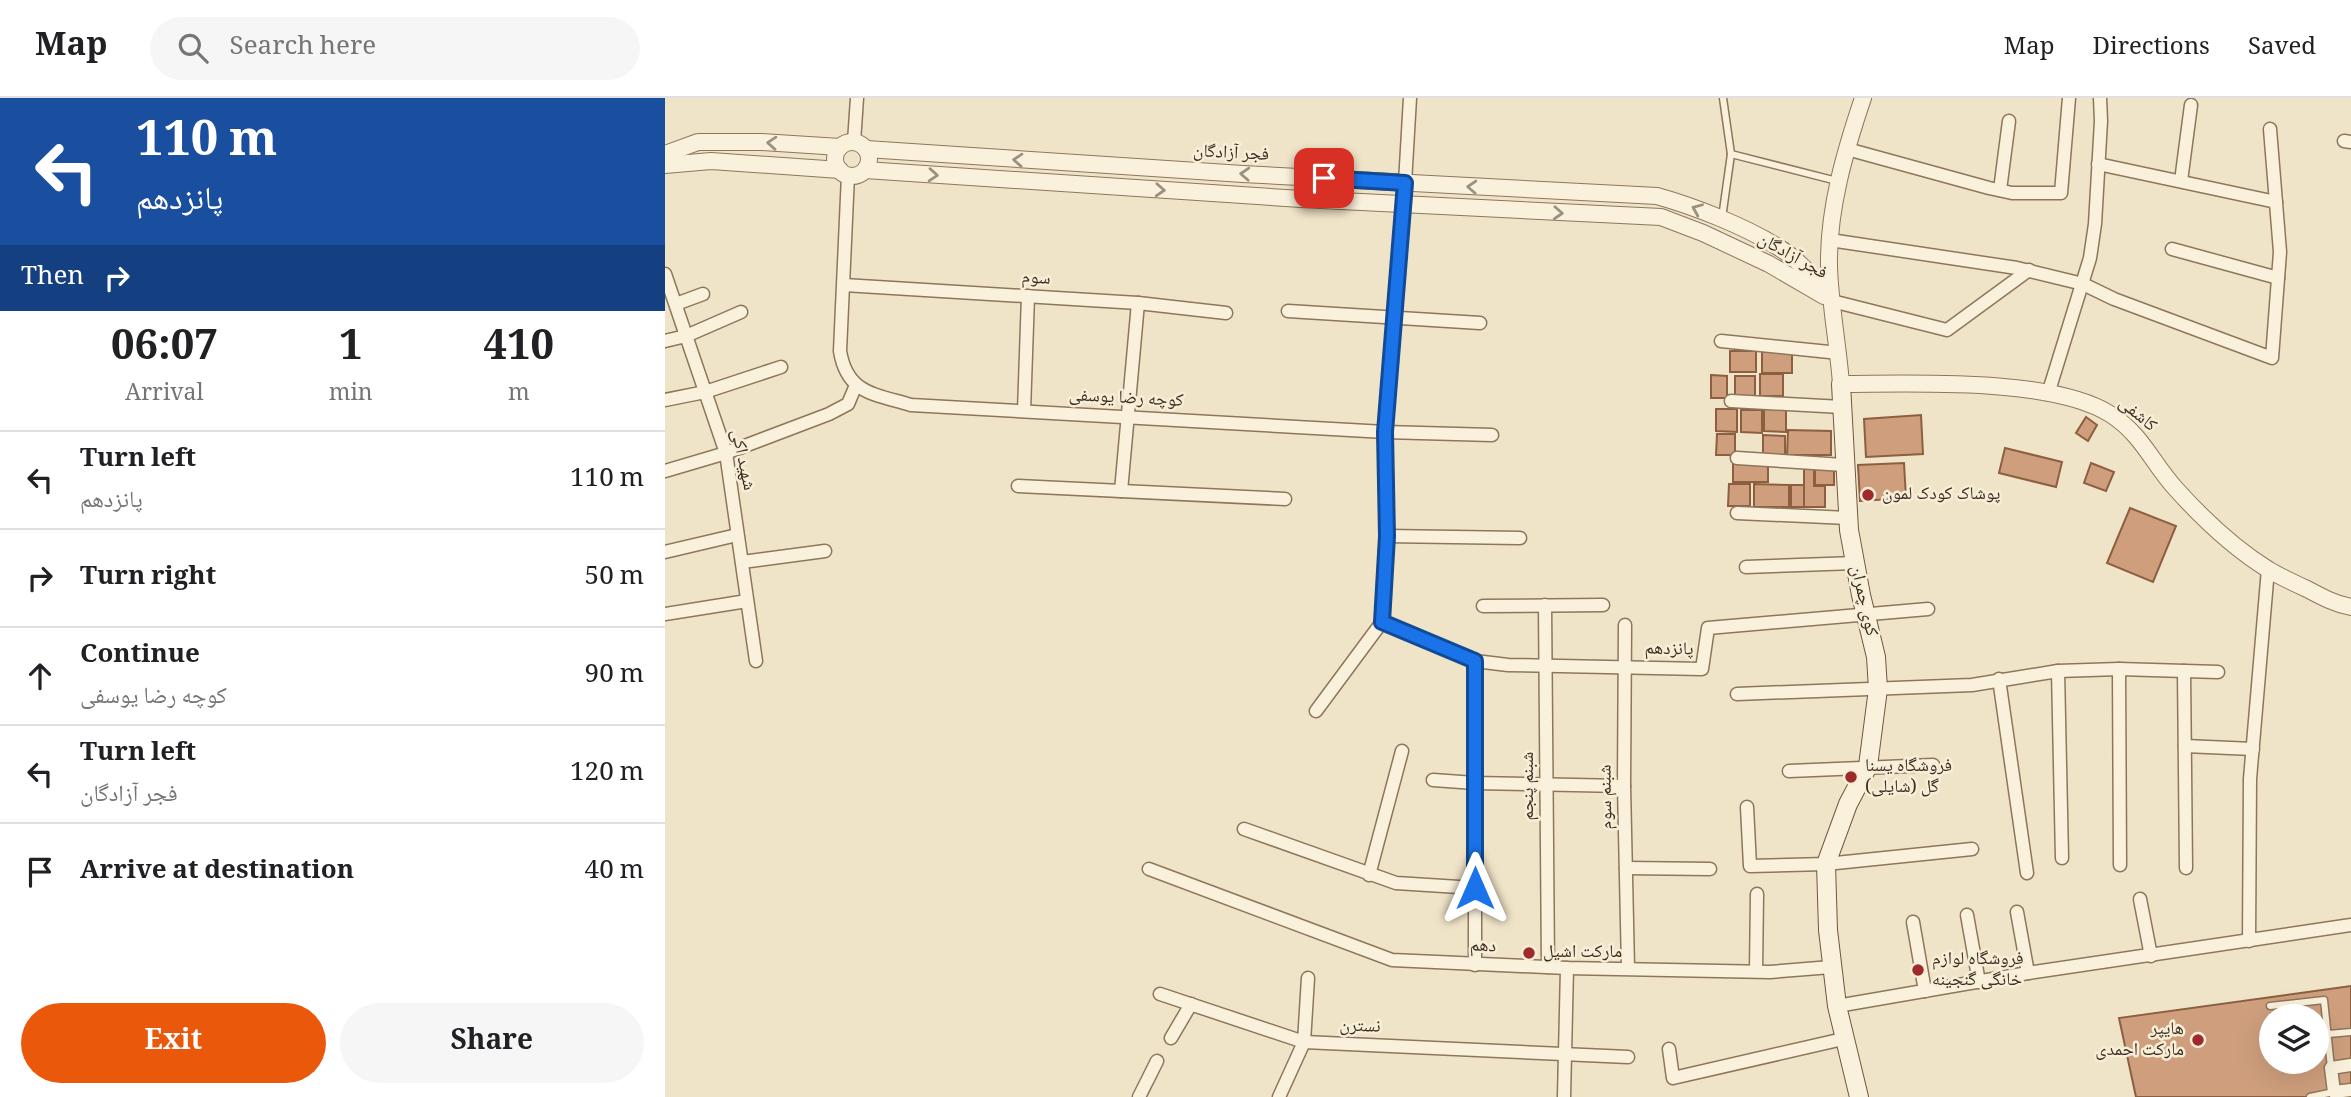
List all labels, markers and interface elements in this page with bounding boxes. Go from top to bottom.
search box [150,17,640,80]
text: Map [35,20,108,76]
text: Search here [230,26,376,70]
text: Map [2004,28,2055,69]
text: Directions [2093,28,2210,69]
text: Saved [2248,28,2316,69]
icon: search [174,29,212,67]
text: 110 m [136,103,277,186]
icon: left [21,126,112,217]
one-way arrow [766,136,777,151]
street label: فجر آزادگان [1192,137,1270,171]
pin [1294,148,1354,208]
one-way arrow [1012,153,1023,168]
icon: arrive [1305,159,1343,197]
one-way arrow [928,167,939,182]
one-way arrow [1239,167,1250,182]
text: پانزدهم [136,175,223,229]
one-way arrow [1466,179,1477,194]
one-way arrow [1155,183,1166,198]
one-way arrow [1692,203,1704,217]
one-way arrow [1553,206,1564,221]
street label: فجر آزادگان [1751,225,1833,289]
text: Then [21,256,84,300]
icon: right [98,259,136,297]
street label: سوم [1021,263,1051,295]
text: 06:07 [111,314,218,386]
text: 1 [339,314,362,386]
text: 410 [484,314,554,386]
text: Arrival [125,375,204,415]
text: min [329,375,373,415]
text: m [508,375,530,415]
street label: کوچه رضا یوسفی [1068,381,1185,417]
street label: کاشفی [2111,390,2164,441]
street label: شهید اکی [721,427,763,493]
text: Turn left [80,438,196,482]
text: 110 m [570,458,644,502]
icon: left [21,461,59,499]
place label: پوشاک کودک لمون [1882,480,2001,510]
text: پانزدهم [80,482,143,522]
marker: پوشاک کودک لمون [1860,487,1876,503]
text: Turn right [80,556,216,600]
text: 50 m [585,556,644,600]
icon: right [21,559,59,597]
street label: کوی چمران [1840,563,1886,640]
text: Continue [80,634,200,678]
street label: پانزدهم [1644,635,1694,665]
text: 90 m [585,654,644,698]
icon: ahead [21,657,59,695]
text: کوچه رضا یوسفی [80,678,227,718]
text: Turn left [80,732,196,776]
text: 120 m [570,752,644,796]
street label: شبنم پنجم [1514,752,1544,820]
place label: فروشگاه یسنا گل (شایلی) [1865,752,1952,803]
icon: left [21,755,59,793]
street label: شبنم سوم [1591,764,1623,830]
marker: فروشگاه یسنا گل (شایلی) [1843,769,1859,785]
text: فجر آزادگان [80,776,178,816]
text: Arrive at destination [80,850,354,894]
text: 40 m [585,850,644,894]
position arrow [1438,851,1512,925]
icon: arrive [21,853,59,891]
street label: دهم [1469,932,1497,962]
place label: مارکت اشیل [1543,938,1622,968]
marker: مارکت اشیل [1521,945,1537,961]
place label: فروشگاه لوازم خانگی گنجینه [1932,945,2024,996]
marker: فروشگاه لوازم خانگی گنجینه [1910,962,1926,978]
button: Exit [21,1003,326,1083]
button: Share [340,1003,644,1083]
map controls [2259,1004,2329,1074]
button: layers [2259,1004,2329,1074]
street label: نسترن [1339,1011,1381,1043]
place label: هایپر مارکت احمدی [2095,1015,2184,1066]
marker: هایپر مارکت احمدی [2190,1032,2206,1048]

